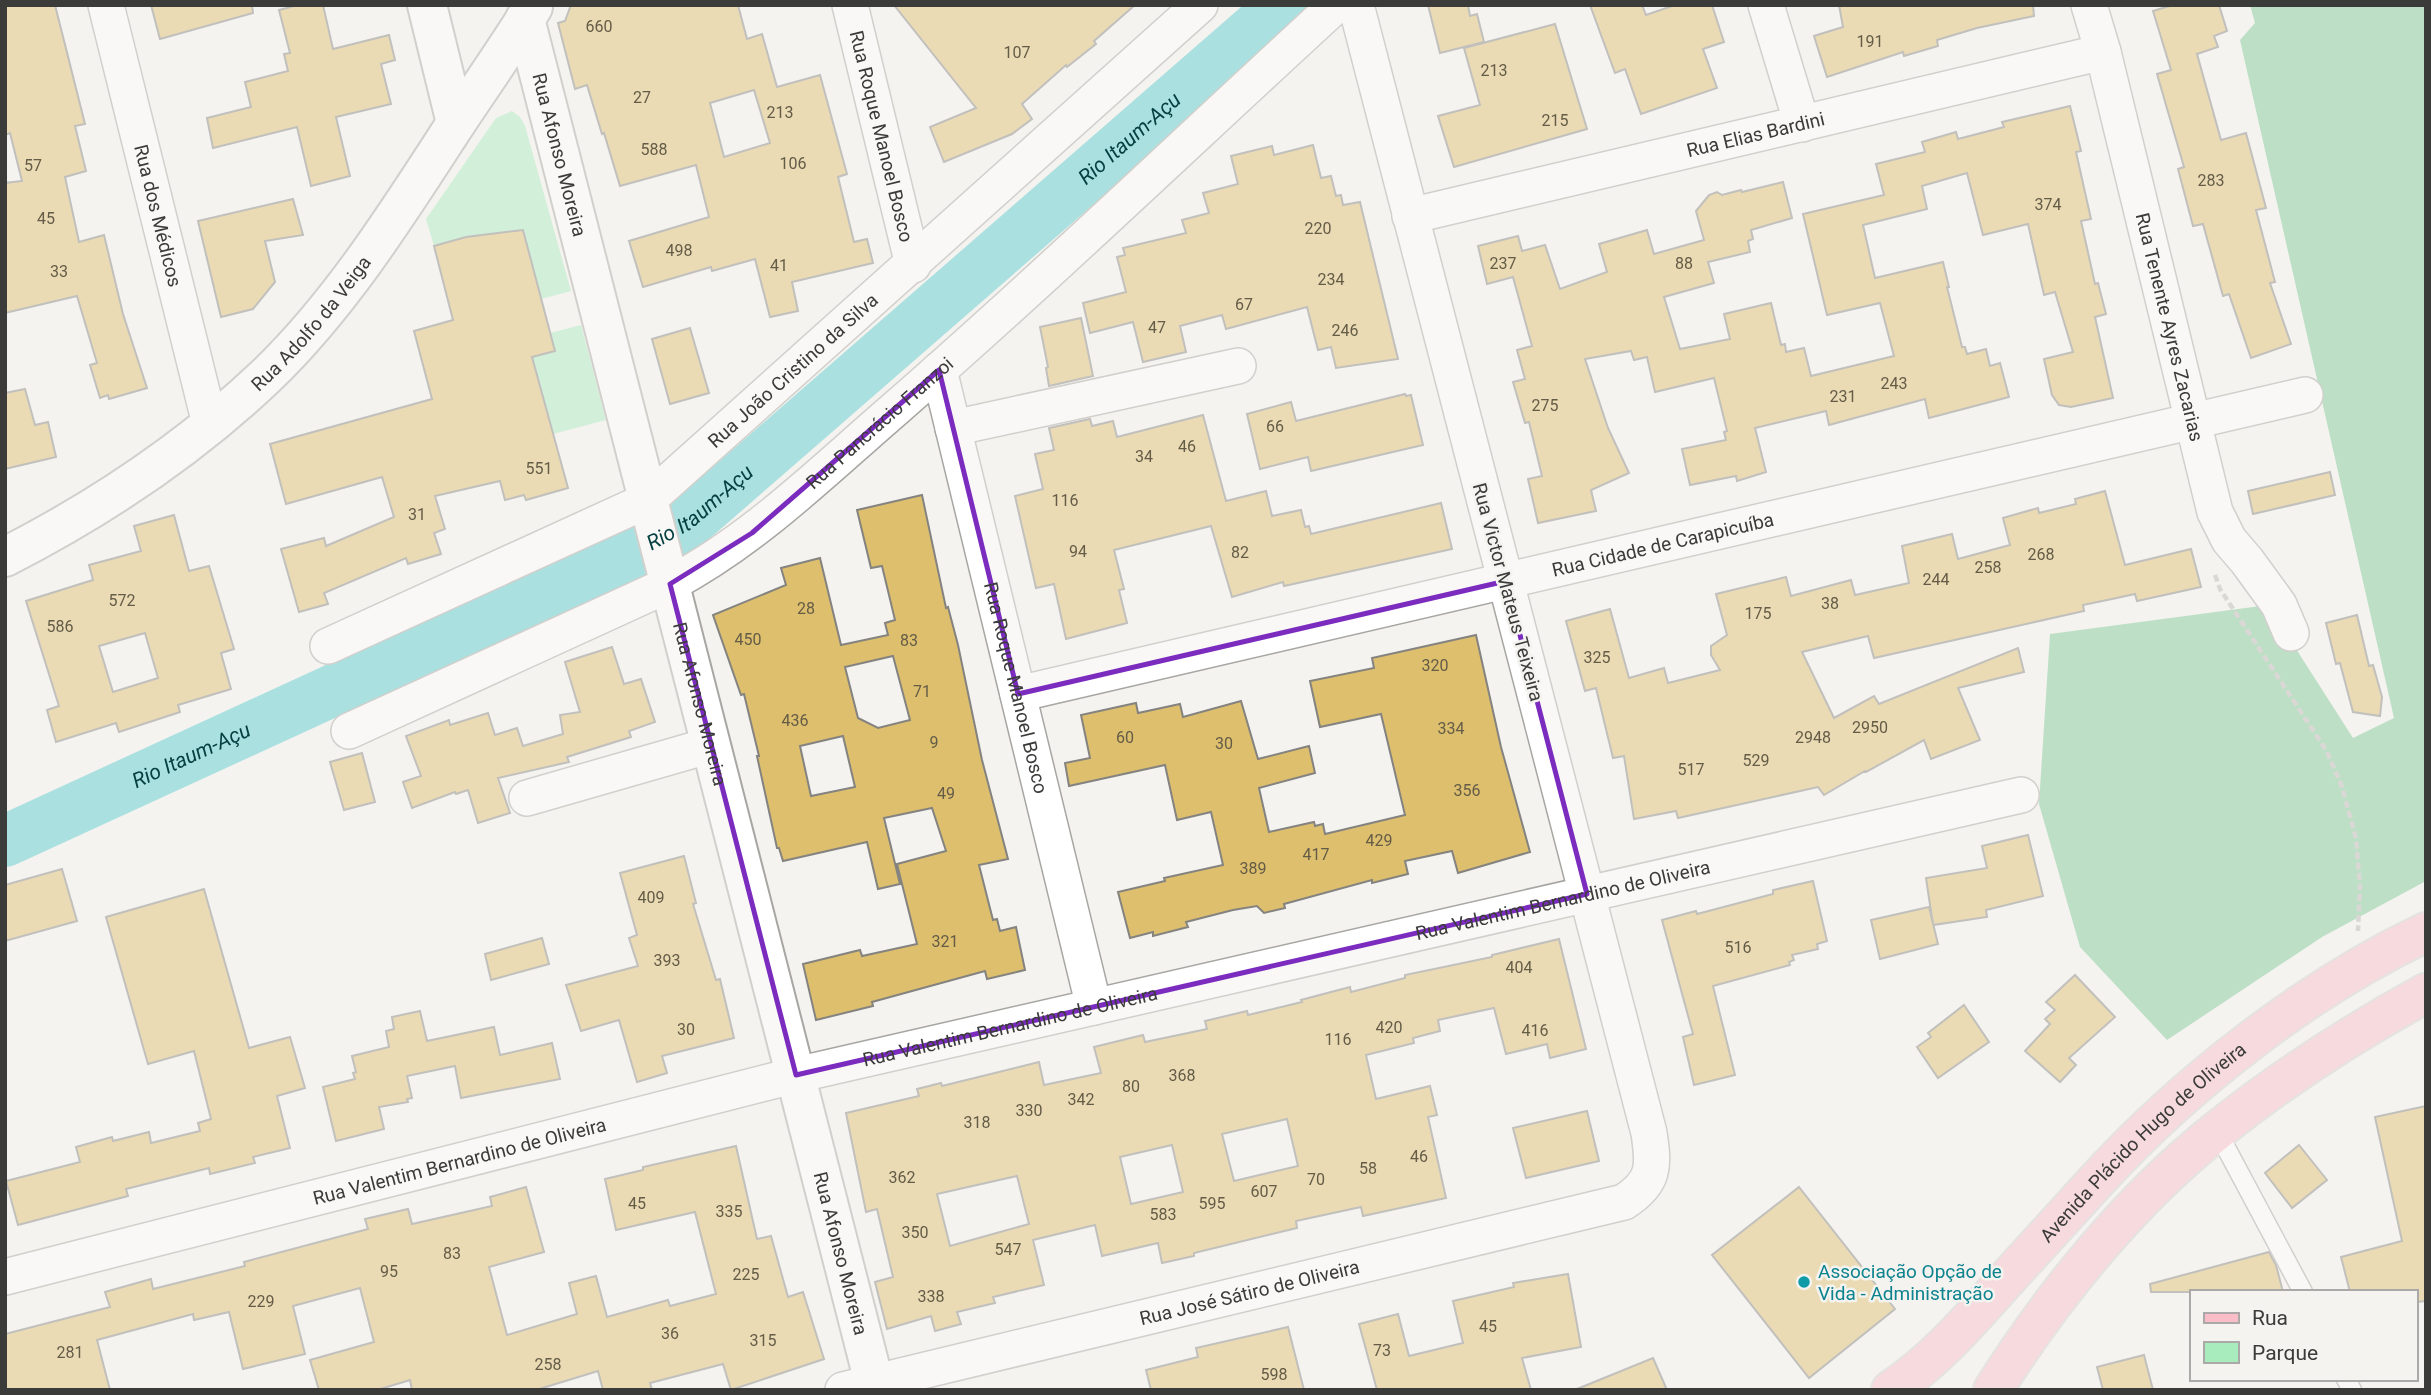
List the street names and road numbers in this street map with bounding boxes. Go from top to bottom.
street label: Rua Roque Manoel Bosco [845,28,919,244]
street label: Rua Afonso Moreira [528,70,592,239]
street label: Rua Elias Bardini [1684,107,1827,162]
street label: Rua dos Médicos [130,142,187,289]
street label: Rua Tenente Ayres Zacarias [2131,210,2209,444]
street label: Rua Adolfo da Veiga [246,251,375,396]
street label: Rua João Cristino da Silva [703,288,882,452]
street label: Rua Pancrácio Franzoi [801,352,958,494]
street label: Rua Victor Mateus Teixeira [1468,480,1548,704]
street label: Rua Cidade de Carapicuíba [1550,507,1776,581]
street label: Rua Roque Manoel Bosco [979,580,1053,796]
street label: Rua Afonso Moreira [668,620,732,788]
street label: Rua Valentim Bernardino de Oliveira [1413,855,1712,945]
street label: Rua Valentim Bernardino de Oliveira [860,981,1160,1071]
street label: Avenida Plácido Hugo de Oliveira [2035,1037,2250,1247]
street label: Rua Valentim Bernardino de Oliveira [310,1112,608,1209]
street label: Rua Afonso Moreira [809,1169,873,1337]
street label: Rua José Sátiro de Oliveira [1137,1255,1362,1330]

